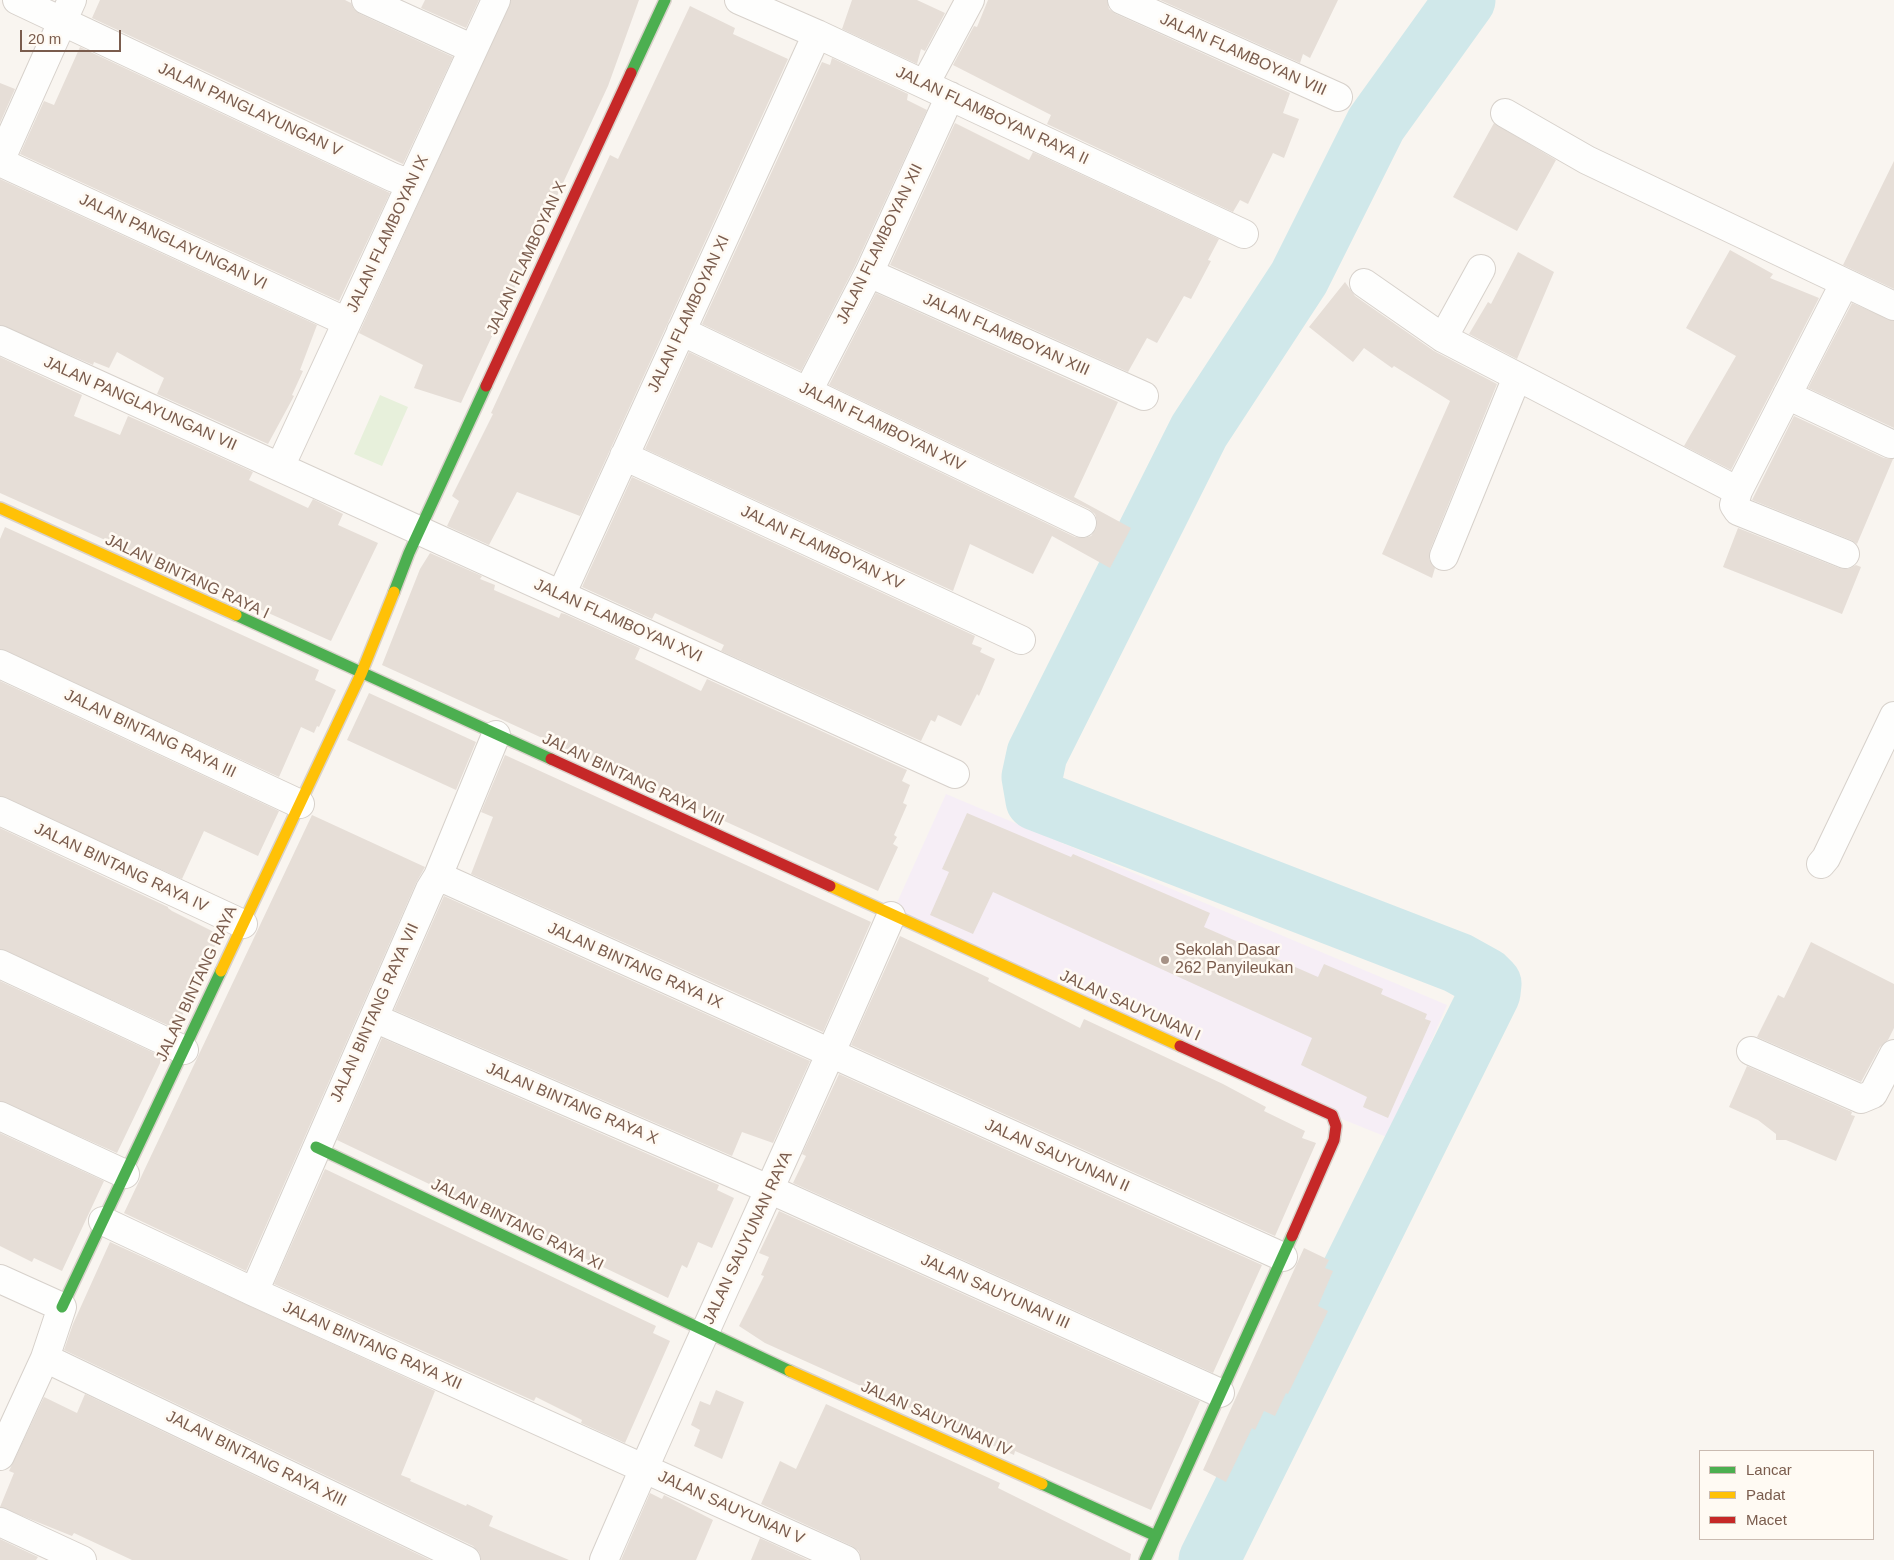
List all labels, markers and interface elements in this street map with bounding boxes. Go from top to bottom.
street label: JALAN FLAMBOYAN VIII [1157,10,1329,100]
scale bar [22,20,124,52]
text: 20 m [28,30,61,47]
street label: JALAN PANGLAYUNGAN V [155,59,345,161]
street label: JALAN FLAMBOYAN RAYA II [892,63,1092,169]
street label: JALAN FLAMBOYAN IX [343,152,433,316]
street label: JALAN FLAMBOYAN XII [833,161,927,327]
street label: JALAN FLAMBOYAN X [483,178,571,338]
street label: JALAN PANGLAYUNGAN VI [76,190,270,294]
street label: JALAN FLAMBOYAN XI [644,232,734,396]
street label: JALAN FLAMBOYAN XIII [920,290,1092,380]
street label: JALAN PANGLAYUNGAN VII [41,353,239,455]
street label: JALAN FLAMBOYAN XIV [796,378,968,476]
street label: JALAN FLAMBOYAN XV [737,502,907,594]
street label: JALAN BINTANG RAYA I [102,531,272,623]
street label: JALAN FLAMBOYAN XVI [531,575,705,667]
street label: JALAN BINTANG RAYA III [61,686,239,782]
street label: JALAN BINTANG RAYA VIII [539,729,727,831]
street label: JALAN BINTANG RAYA IV [31,819,211,917]
street label: JALAN BINTANG RAYA [152,903,242,1065]
street label: JALAN BINTANG RAYA IX [545,919,725,1013]
street label: JALAN BINTANG RAYA VII [327,921,423,1105]
place label: Sekolah Dasar 262 Panyileukan [1175,941,1293,979]
marker: Sekolah Dasar 262 Panyileukan [1159,954,1171,966]
street label: JALAN SAUYUNAN I [1057,966,1203,1046]
street label: JALAN BINTANG RAYA X [483,1059,661,1149]
street label: JALAN SAUYUNAN II [982,1115,1132,1197]
street label: JALAN SAUYUNAN RAYA [699,1148,797,1328]
street label: JALAN BINTANG RAYA XI [428,1175,606,1275]
street label: JALAN SAUYUNAN III [918,1251,1072,1333]
street label: JALAN BINTANG RAYA XII [280,1298,464,1394]
street label: JALAN SAUYUNAN IV [858,1377,1014,1461]
street label: JALAN BINTANG RAYA XIII [163,1407,349,1511]
legend [1699,1450,1874,1540]
text: Lancar [1746,1461,1792,1478]
street label: JALAN SAUYUNAN V [655,1467,807,1549]
text: Padat [1746,1486,1785,1503]
text: Macet [1746,1511,1787,1528]

